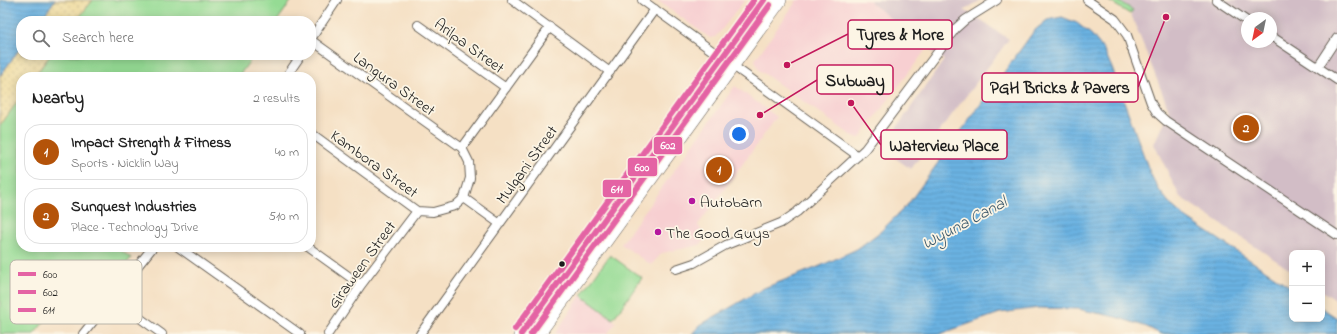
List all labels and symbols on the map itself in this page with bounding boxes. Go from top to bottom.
north arrow [1241,12,1277,48]
street label: Arilpa Street [429,13,510,81]
callout: Tyres & More [848,20,952,49]
text: Tyres & More [856,23,945,50]
street label: Langura Street [348,46,440,123]
callout: Subway [817,65,893,94]
text: Subway [825,69,885,96]
callout: PGH Bricks & Pavers [982,73,1138,102]
text: PGH Bricks & Pavers [990,76,1130,101]
pin: 2 [1233,113,1259,143]
street label: Mulgani Street [491,120,565,210]
street label: Kambora Street [325,124,423,205]
your location [729,124,749,144]
callout: Waterview Place [881,130,1007,159]
text: Waterview Place [889,134,1000,159]
line badge: 602 [653,136,683,155]
text: 602 [659,138,676,154]
pin: 1 [706,155,732,185]
line badge: 600 [627,157,658,177]
text: 600 [634,160,649,176]
line badge: 611 [602,179,632,198]
text: 611 [610,182,623,198]
water label: Wyuna Canal [918,189,1014,257]
place label: Autobarn [700,191,762,215]
marker: Autobarn [687,196,697,206]
street label: Giraween Street [322,216,403,314]
place label: The Good Guys [666,222,770,246]
marker: The Good Guys [653,227,663,237]
unlabelled marker [557,259,567,269]
legend [10,260,142,324]
text: 600 [43,267,58,283]
text: 602 [43,285,59,301]
text: 611 [43,303,55,319]

